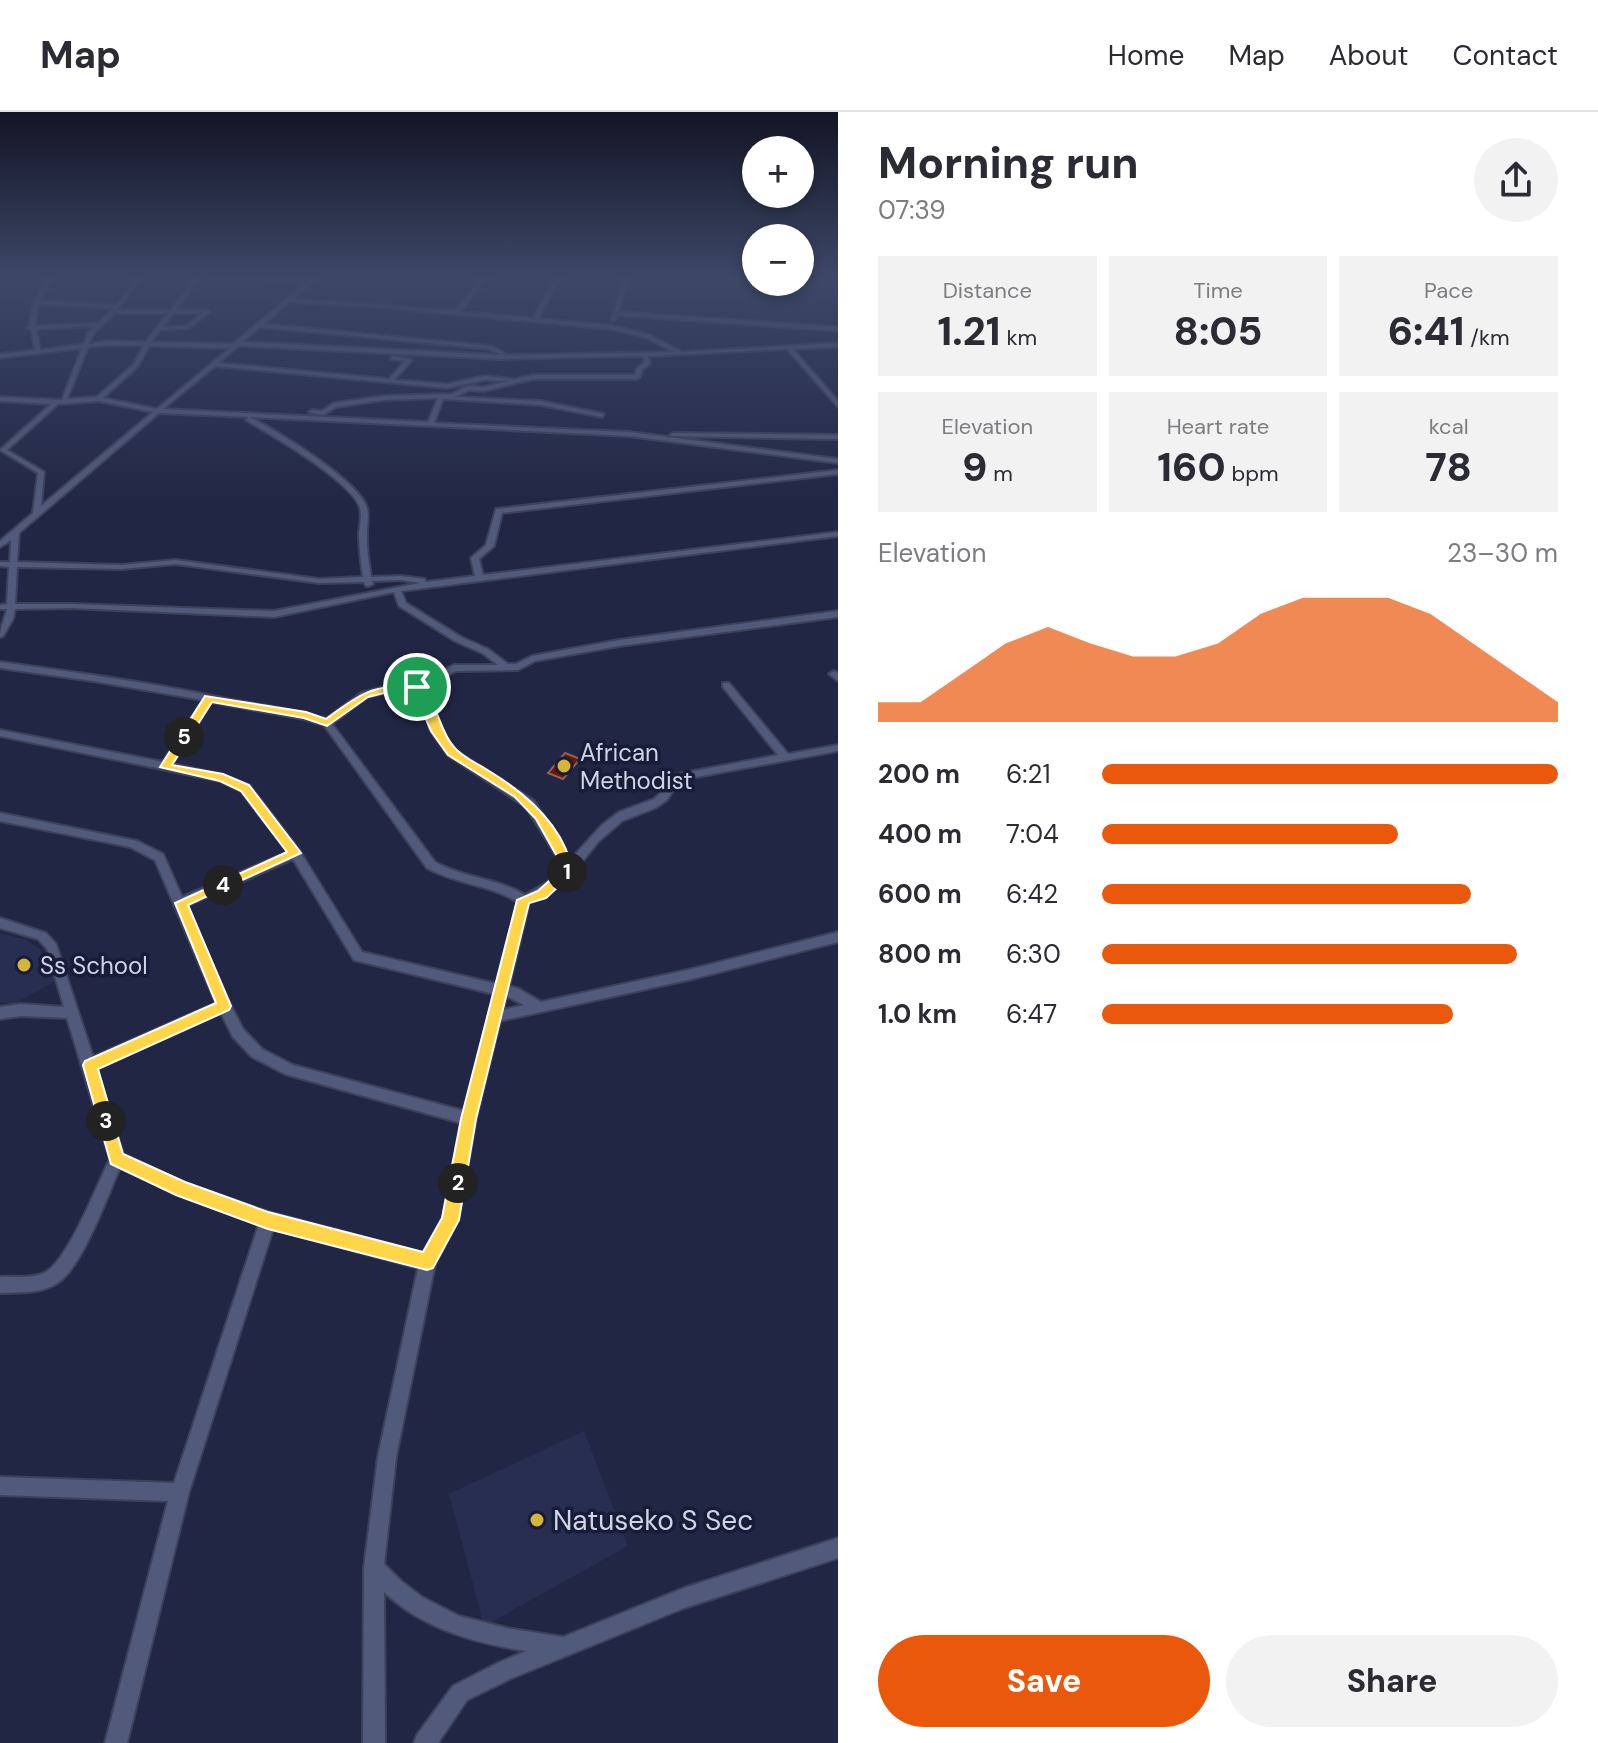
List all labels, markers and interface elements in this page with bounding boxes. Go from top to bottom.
text: Map [40,30,121,80]
text: Home [1108,37,1184,74]
text: Map [1228,37,1285,74]
text: About [1329,37,1408,74]
text: Contact [1452,37,1558,74]
text: Morning run [878,134,1139,192]
map controls [742,136,814,296]
button: + [742,136,814,208]
button: share [1474,138,1558,222]
text: 07:39 [878,193,946,227]
button: − [742,224,814,296]
text: Distance [943,276,1032,305]
text: Time [1193,276,1243,305]
text: Pace [1424,276,1473,305]
text: 1.21 [938,305,1001,357]
text: 8:05 [1174,305,1262,357]
text: 6:41 [1388,305,1464,357]
text: km [1001,323,1037,352]
text: /km [1464,323,1510,352]
text: Elevation [941,412,1033,441]
text: Heart rate [1167,412,1269,441]
text: kcal [1429,412,1469,441]
text: 9 [962,441,987,493]
text: 160 [1157,441,1226,493]
text: 78 [1425,441,1472,493]
text: m [987,459,1013,488]
text: bpm [1226,459,1279,488]
text: Elevation [878,536,986,570]
text: 23–30 m [1447,536,1558,570]
pin [383,653,451,721]
icon: arrive [395,665,439,709]
pin: 5 [164,717,204,757]
text: 5 [177,722,191,751]
place label: African Methodist [580,737,693,796]
marker: African Methodist [555,757,573,775]
text: 200 m [878,757,960,791]
text: 6:21 [1006,757,1051,791]
text: 400 m [878,817,962,851]
text: 7:04 [1006,817,1059,851]
pin: 1 [547,852,587,892]
text: 1 [563,857,571,886]
pin: 4 [203,865,243,905]
text: 4 [216,870,230,899]
text: 600 m [878,877,962,911]
text: 6:42 [1006,877,1058,911]
text: 800 m [878,937,962,971]
text: 6:30 [1006,937,1061,971]
place label: Ss School [40,950,148,981]
marker: Ss School [15,956,33,974]
text: 1.0 km [878,997,957,1031]
text: 6:47 [1006,997,1057,1031]
pin: 3 [86,1101,126,1141]
text: 3 [99,1106,113,1135]
pin: 2 [438,1163,478,1203]
text: 2 [452,1168,464,1197]
place label: Natuseko S Sec [553,1502,753,1539]
marker: Natuseko S Sec [528,1511,546,1529]
button: Save [878,1635,1210,1727]
button: Share [1226,1635,1558,1727]

